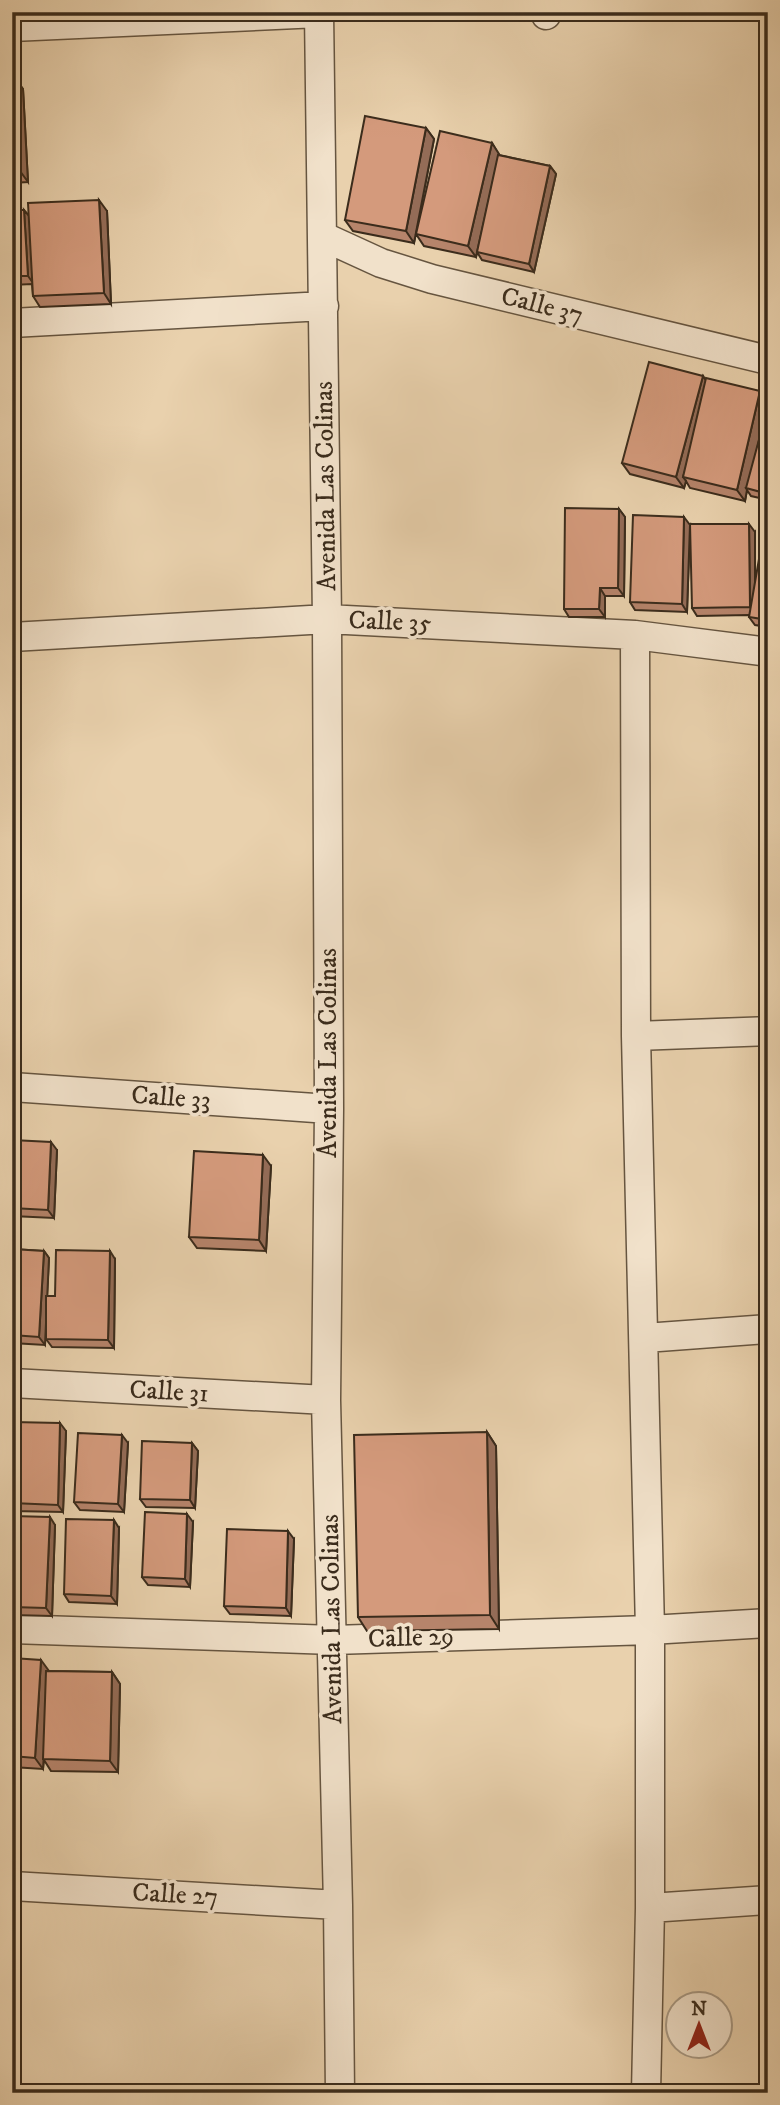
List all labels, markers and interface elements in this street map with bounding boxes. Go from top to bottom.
street label: Calle 37 [497,280,587,332]
street label: Avenida Las Colinas [308,381,344,591]
street label: Calle 35 [348,604,432,640]
street label: Avenida Las Colinas [312,948,345,1158]
street label: Calle 33 [130,1079,212,1117]
street label: Calle 31 [128,1373,210,1411]
street label: Avenida Las Colinas [314,1514,350,1724]
street label: Calle 29 [367,1620,455,1656]
street label: Calle 27 [131,1876,219,1914]
north arrow [664,1990,734,2060]
text: N [691,1998,707,2021]

